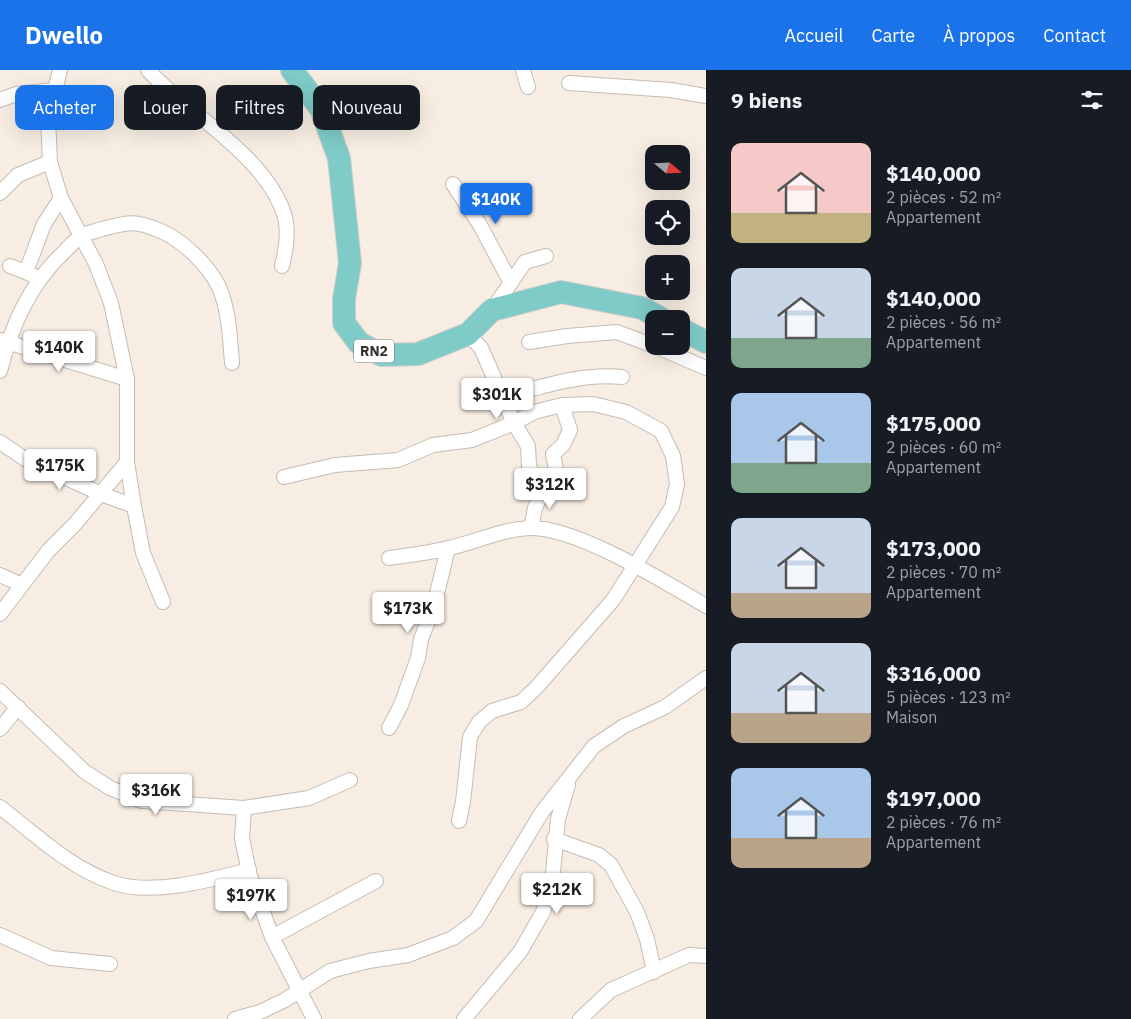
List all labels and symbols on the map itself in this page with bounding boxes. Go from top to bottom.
north arrow [645,145,690,190]
pin: $140K [461,182,531,225]
pin: $140K [24,330,94,373]
road number: RN2 [354,340,394,362]
pin: $301K [462,378,532,420]
pin: $175K [25,448,95,491]
pin: $312K [515,468,585,510]
pin: $173K [373,592,443,634]
pin: $316K [121,774,191,816]
pin: $212K [522,872,592,915]
pin: $197K [216,878,286,921]

